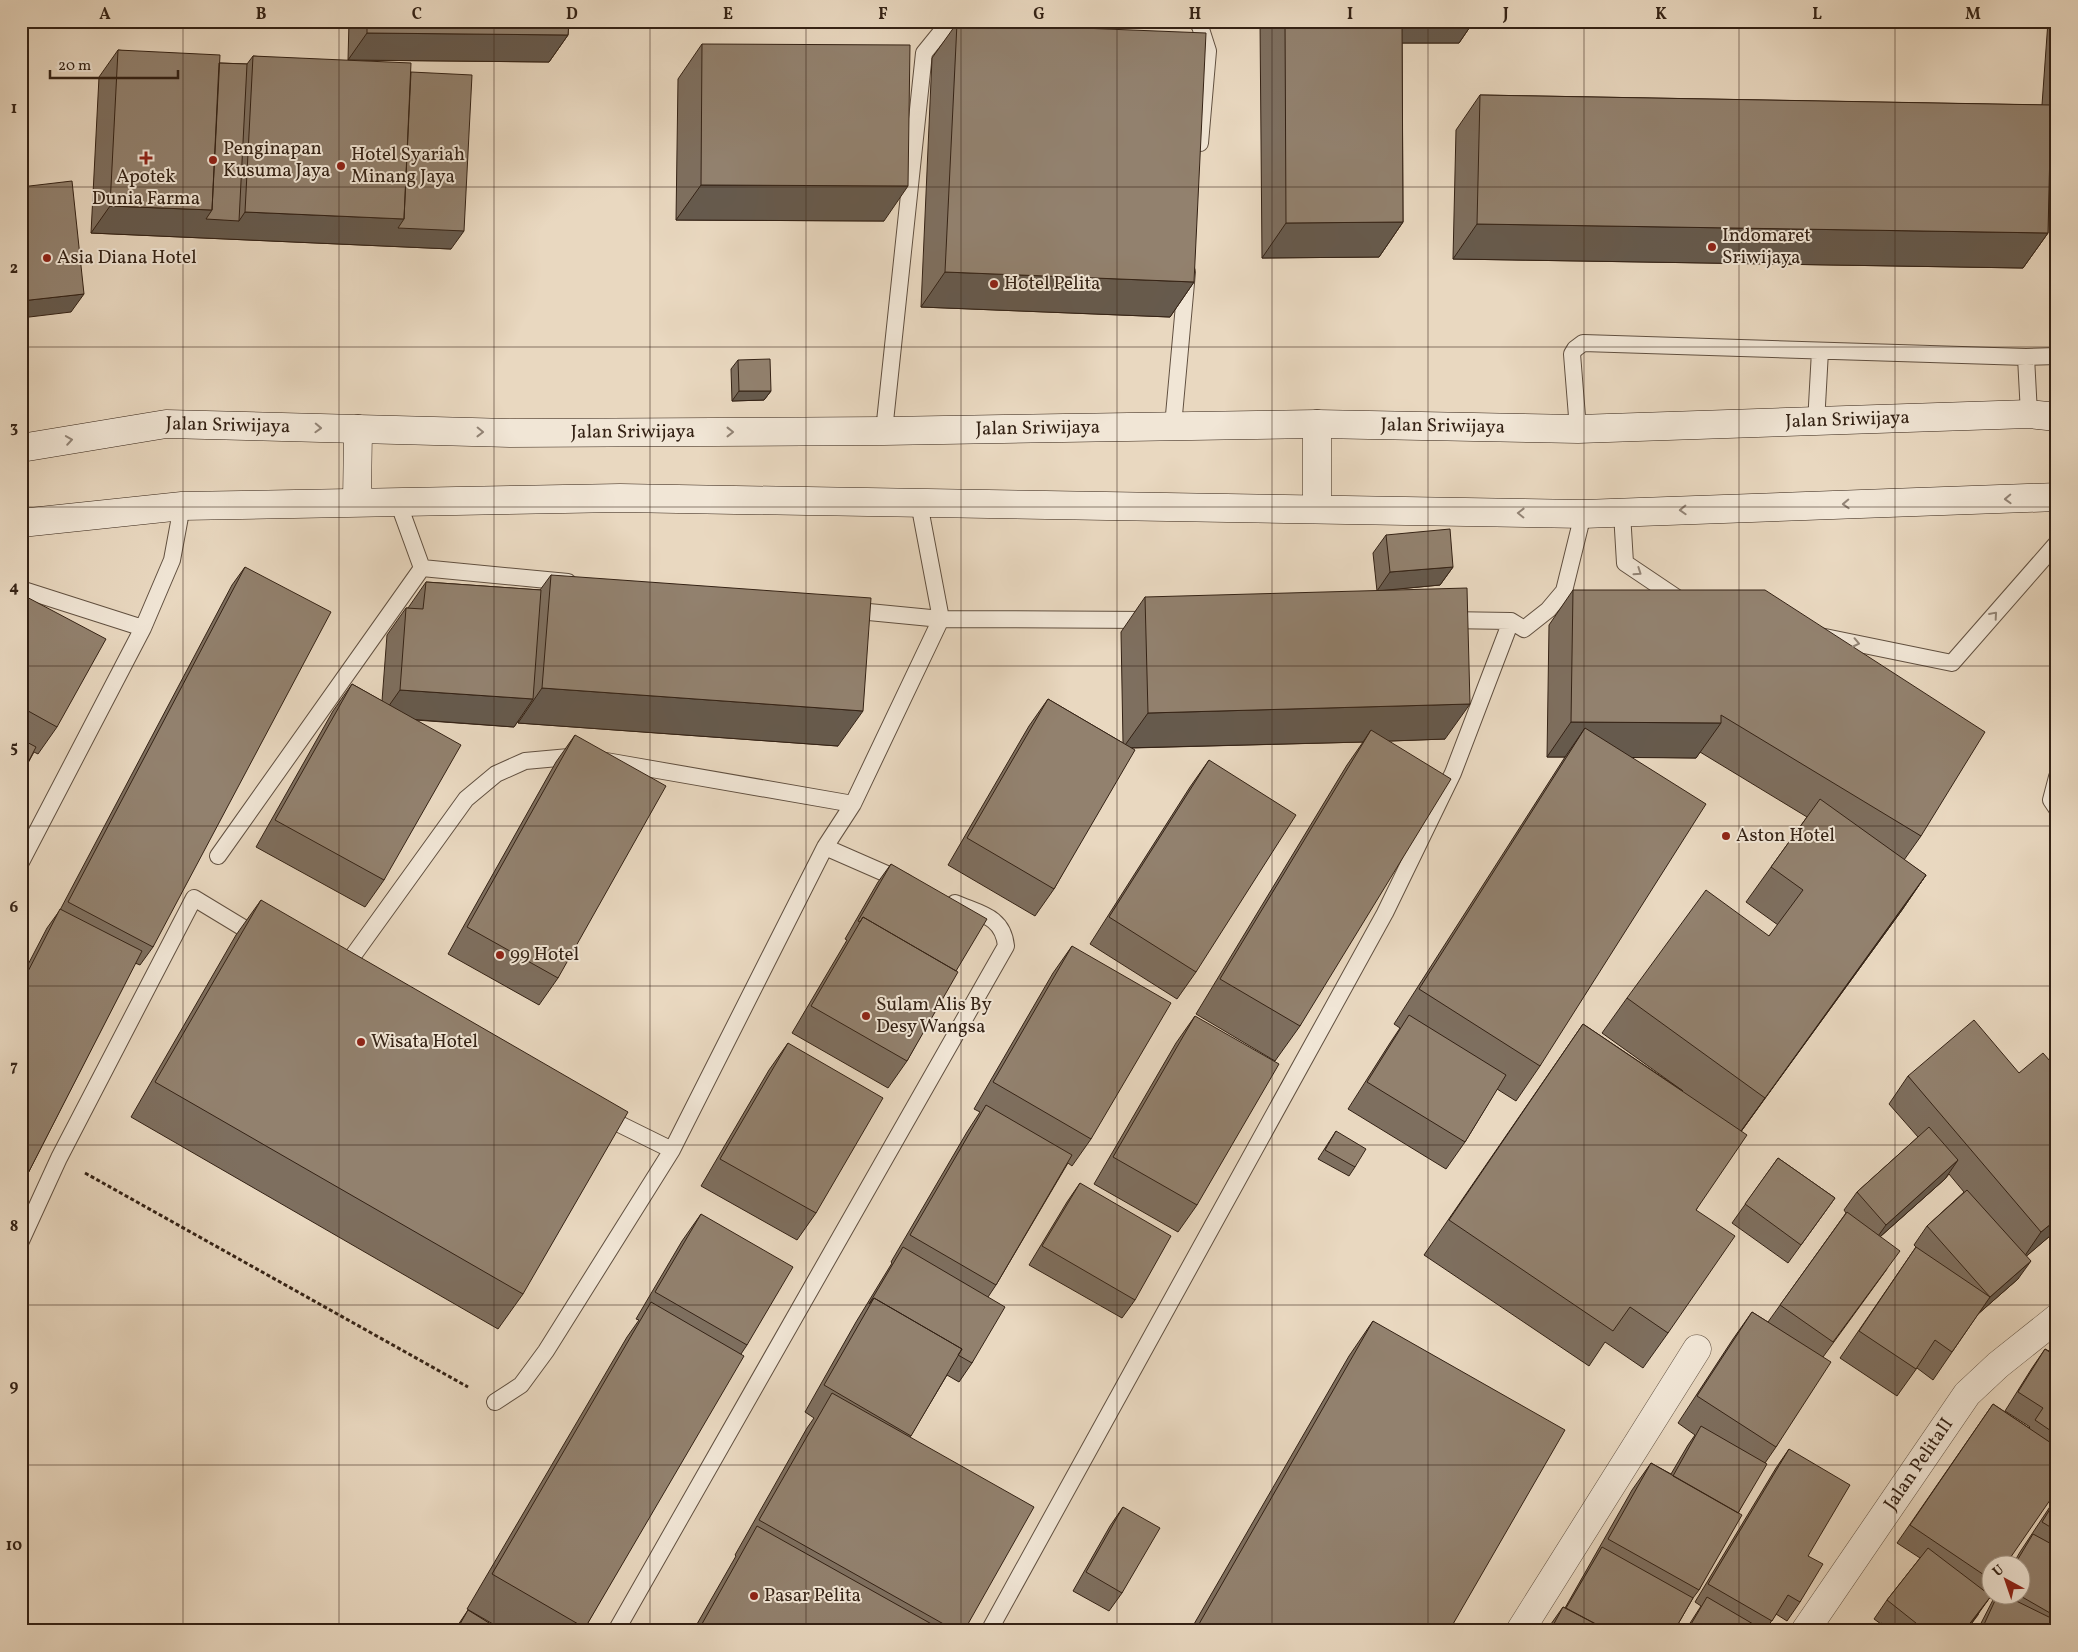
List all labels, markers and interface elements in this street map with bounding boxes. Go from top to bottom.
text: A [99,4,111,26]
text: B [256,4,267,26]
text: C [412,4,422,26]
text: D [566,4,578,26]
text: E [723,4,733,26]
text: F [878,4,888,26]
text: G [1033,4,1045,26]
text: H [1189,4,1201,26]
text: I [1347,4,1353,26]
text: J [1502,4,1509,26]
text: K [1655,4,1667,26]
text: L [1812,4,1822,26]
text: M [1965,4,1981,26]
scale bar [50,48,178,80]
text: 20 m [58,56,91,77]
text: 1 [11,98,17,120]
place label: Penginapan Kusuma Jaya [223,136,330,184]
place label: Hotel Syariah Minang Jaya [351,142,465,190]
marker: Apotek Dunia Farma [140,152,152,164]
marker: Penginapan Kusuma Jaya [207,154,219,166]
marker: Hotel Syariah Minang Jaya [335,160,347,172]
place label: Apotek Dunia Farma [92,164,200,212]
place label: Indomaret Sriwijaya [1722,223,1811,271]
marker: Indomaret Sriwijaya [1706,241,1718,253]
place label: Asia Diana Hotel [57,245,197,271]
marker: Asia Diana Hotel [41,252,53,264]
text: 2 [10,258,18,280]
place label: Hotel Pelita [1004,271,1101,297]
marker: Hotel Pelita [988,278,1000,290]
street label: Jalan Sriwijaya [1785,405,1910,435]
street label: Jalan Sriwijaya [165,411,291,440]
street label: Jalan Sriwijaya [1380,412,1505,441]
street label: Jalan Sriwijaya [975,415,1100,443]
text: 3 [10,417,18,439]
street label: Jalan Sriwijaya [571,419,695,446]
one-way arrow [314,423,322,433]
one-way arrow [477,427,485,437]
one-way arrow [727,427,735,437]
one-way arrow [65,435,74,445]
one-way arrow [2004,493,2012,504]
one-way arrow [1841,499,1849,509]
one-way arrow [1679,505,1686,515]
one-way arrow [1517,508,1524,518]
one-way arrow [1633,566,1642,575]
text: 4 [9,577,19,599]
one-way arrow [1988,611,1997,620]
one-way arrow [1851,637,1860,648]
text: 5 [10,737,18,759]
place label: Aston Hotel [1736,823,1835,849]
marker: Aston Hotel [1720,830,1732,842]
text: 6 [10,897,19,919]
place label: 99 Hotel [510,942,580,968]
marker: 99 Hotel [494,949,506,961]
place label: Sulam Alis By Desy Wangsa [876,992,992,1040]
marker: Sulam Alis By Desy Wangsa [860,1010,872,1022]
place label: Wisata Hotel [371,1029,478,1055]
marker: Wisata Hotel [355,1036,367,1048]
text: 7 [10,1056,18,1078]
text: 8 [10,1216,18,1238]
text: 9 [10,1376,19,1398]
street label: Jalan PelitaII [1878,1413,1960,1516]
text: 10 [6,1535,22,1557]
north arrow [1980,1554,2030,1604]
text: U [1989,1561,2009,1582]
place label: Pasar Pelita [764,1583,861,1609]
marker: Pasar Pelita [748,1590,760,1602]

